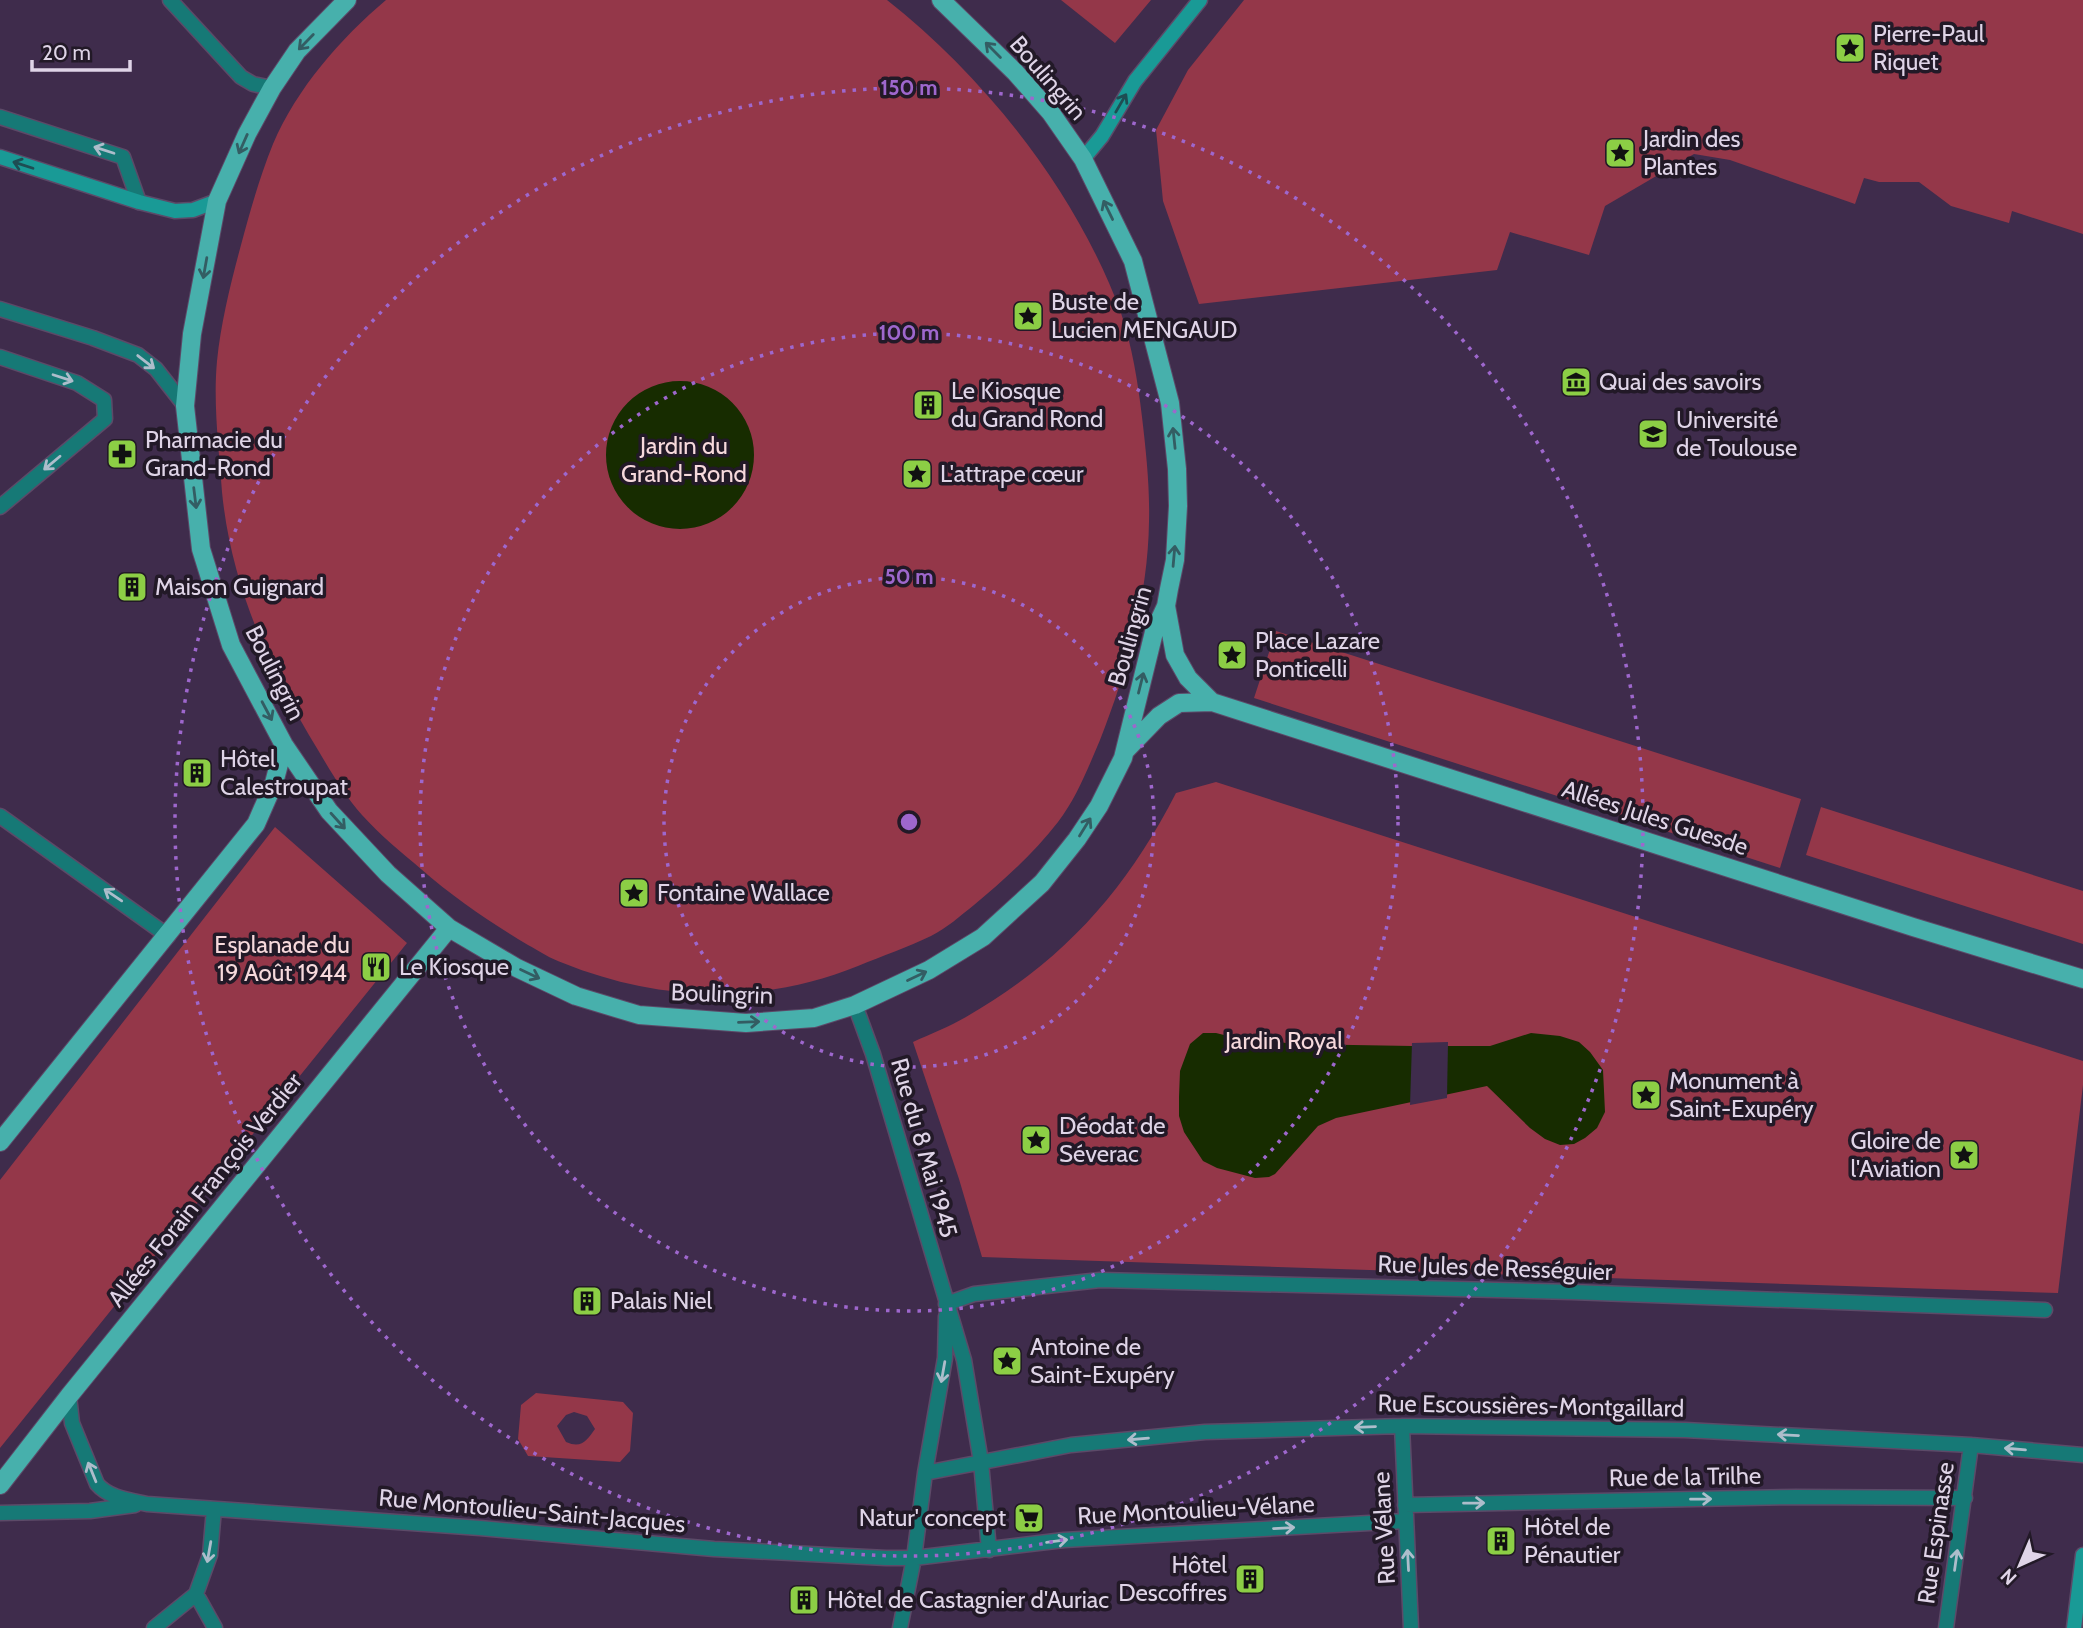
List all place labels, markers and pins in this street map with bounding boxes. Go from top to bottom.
place label: Pierre-Paul Riquet [1873,19,1985,76]
place icon: Pierre-Paul Riquet [1833,31,1867,65]
place label: Jardin des Plantes [1642,124,1741,181]
place icon: Jardin des Plantes [1603,136,1637,170]
place label: Buste de Lucien MENGAUD [1051,287,1237,344]
place icon: Buste de Lucien MENGAUD [1011,299,1045,333]
museum icon: Quai des savoirs [1559,365,1593,399]
place label: Quai des savoirs [1599,367,1761,396]
place label: Le Kiosque du Grand Rond [951,376,1103,433]
building icon: Le Kiosque du Grand Rond [911,388,945,422]
place label: Université de Toulouse [1676,405,1797,462]
school or university icon: Université de Toulouse [1636,417,1670,451]
place label: Pharmacie du Grand-Rond [145,425,283,482]
pharmacy icon: Pharmacie du Grand-Rond [105,437,139,471]
place icon: L'attrape cœur [900,457,934,491]
place label: L'attrape cœur [940,459,1084,488]
building icon: Maison Guignard [115,570,149,604]
place label: Maison Guignard [155,572,324,601]
place label: Place Lazare Ponticelli [1255,626,1380,683]
place icon: Place Lazare Ponticelli [1215,638,1249,672]
place label: Hôtel Calestroupat [220,744,348,801]
building icon: Hôtel Calestroupat [180,756,214,790]
centre of rings [897,810,921,834]
place icon: Fontaine Wallace [617,876,651,910]
place label: Fontaine Wallace [657,878,830,907]
restaurant icon: Le Kiosque [359,950,393,984]
place label: Le Kiosque [399,952,509,981]
place label: Monument à Saint-Exupéry [1669,1066,1814,1123]
place icon: Monument à Saint-Exupéry [1629,1078,1663,1112]
place label: Déodat de Séverac [1059,1111,1166,1168]
place icon: Déodat de Séverac [1019,1123,1053,1157]
place label: Gloire de l'Aviation [1851,1126,1941,1183]
place icon: Gloire de l'Aviation [1947,1138,1981,1172]
building icon: Palais Niel [570,1284,604,1318]
place label: Palais Niel [610,1286,713,1315]
place label: Antoine de Saint-Exupéry [1030,1332,1175,1389]
place icon: Antoine de Saint-Exupéry [990,1344,1024,1378]
supermarket icon: Natur' concept [1012,1501,1046,1535]
place label: Natur' concept [859,1503,1006,1532]
place label: Hôtel de Pénautier [1524,1512,1621,1569]
building icon: Hôtel de Pénautier [1484,1524,1518,1558]
place label: Hôtel Descoffres [1118,1550,1227,1607]
building icon: Hôtel Descoffres [1233,1562,1267,1596]
building icon: Hôtel de Castagnier d'Auriac [787,1583,821,1617]
place label: Hôtel de Castagnier d'Auriac [827,1585,1109,1614]

